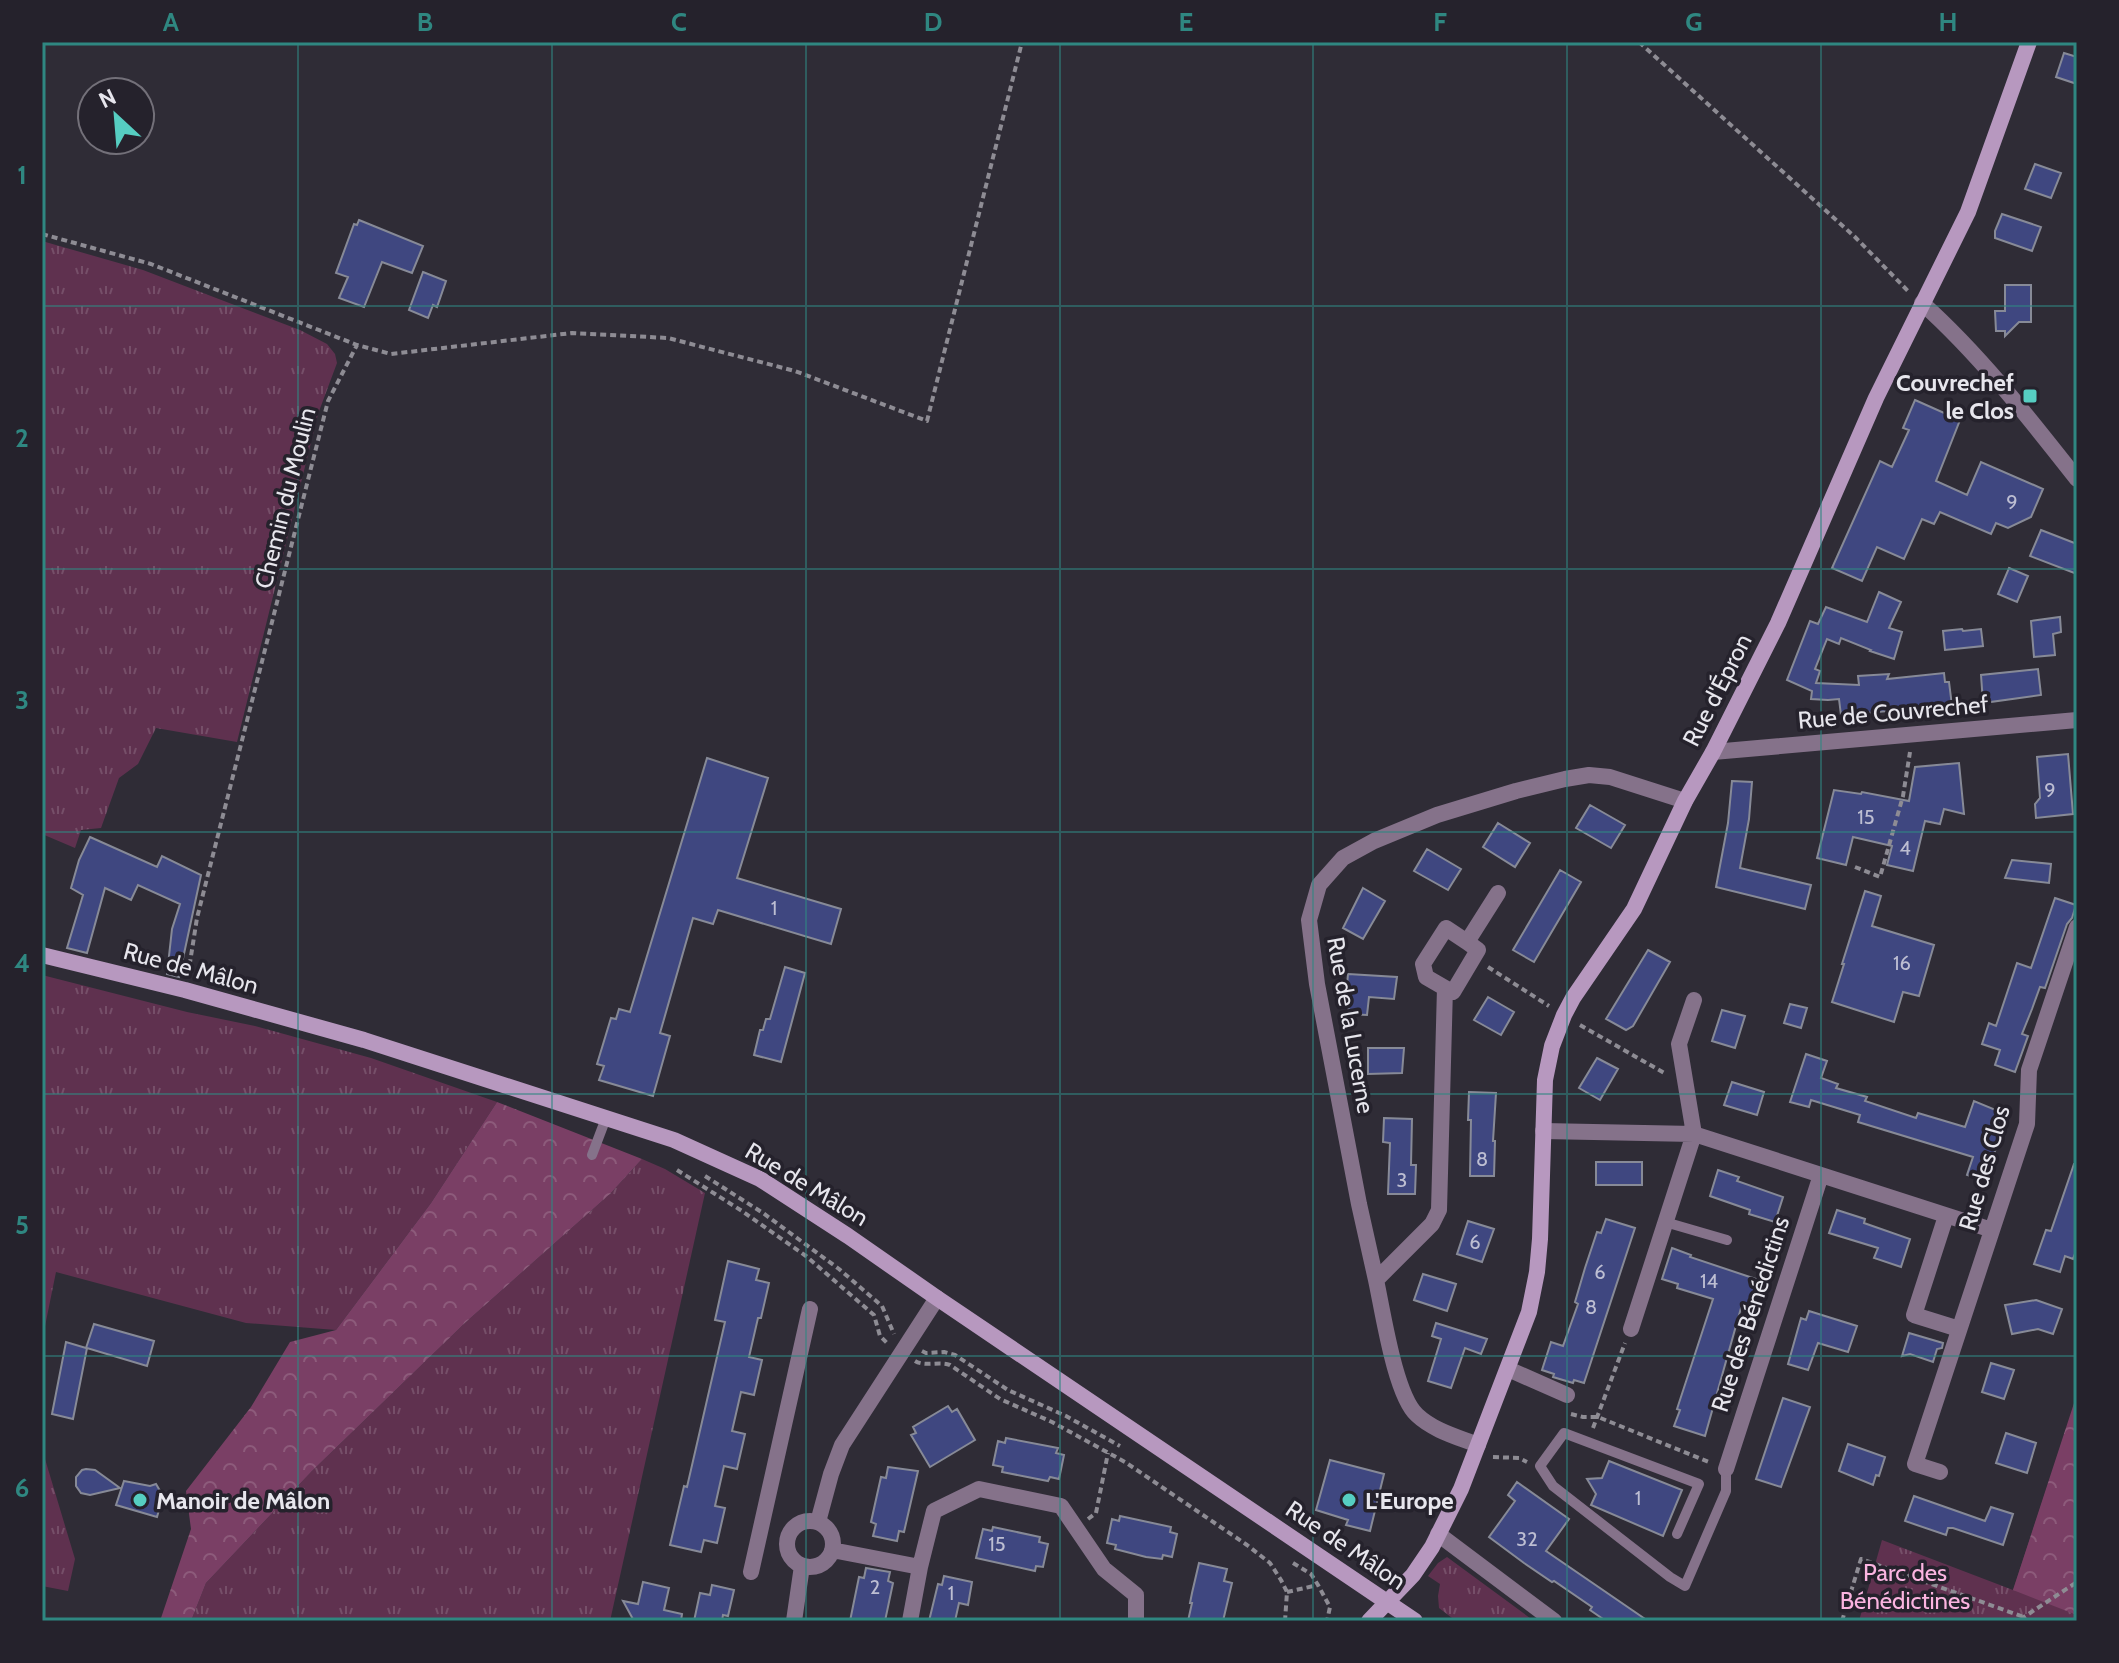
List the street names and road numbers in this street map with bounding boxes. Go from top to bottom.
street label: Chemin du Moulin [248,405,322,591]
street label: Rue d'Épron [1676,629,1758,751]
street label: Rue de Couvrechef [1797,689,1990,735]
street label: Rue de la Lucerne [1321,934,1381,1116]
street label: Rue de Mâlon [120,936,262,1000]
street label: Rue des Clos [1952,1102,2016,1234]
street label: Rue de Mâlon [740,1136,874,1232]
street label: Rue des Bénédictins [1705,1213,1795,1415]
street label: Rue de Mâlon [1280,1494,1412,1596]

